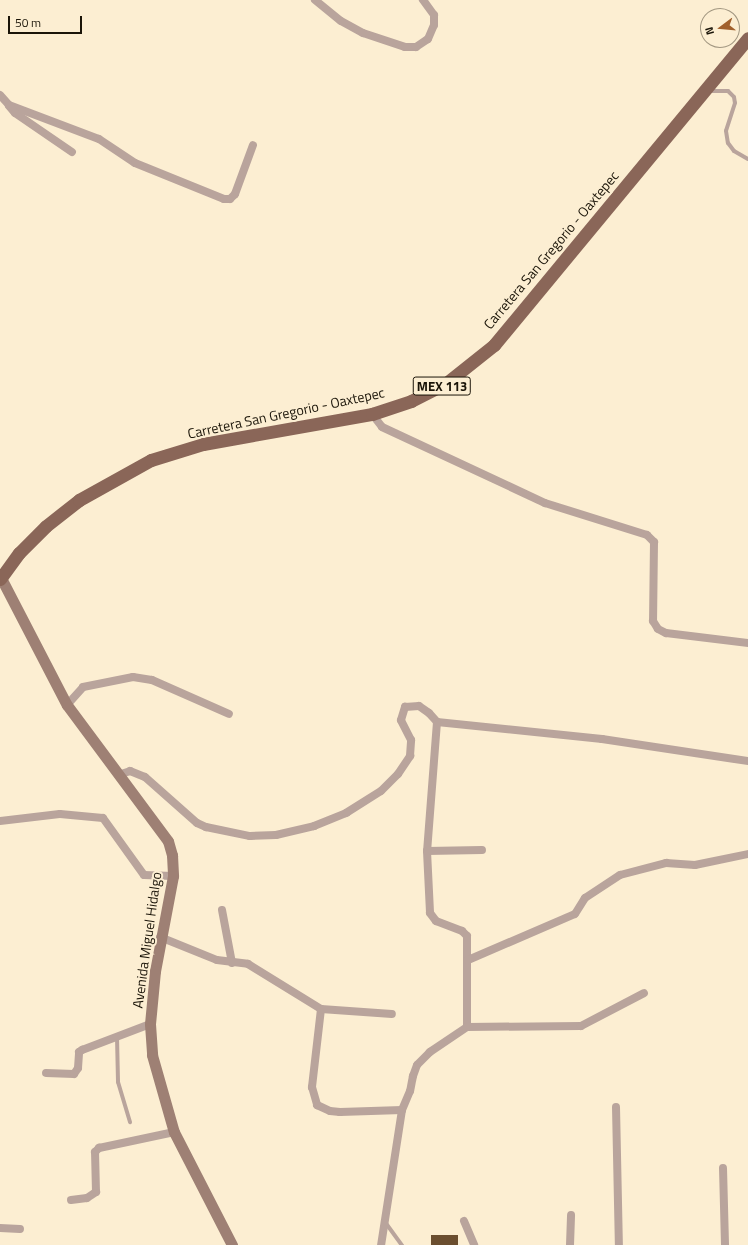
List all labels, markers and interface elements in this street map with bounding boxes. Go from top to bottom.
scale bar [10,8,84,34]
north arrow [700,8,740,48]
text: 50 m [15,13,41,32]
text: N [701,25,718,37]
street label: Carretera San Gregorio - Oaxtepec [480,168,622,332]
road number: MEX 113 [412,375,472,397]
street label: Carretera San Gregorio - Oaxtepec [186,384,386,442]
street label: Avenida Miguel Hidalgo [129,871,165,1009]

